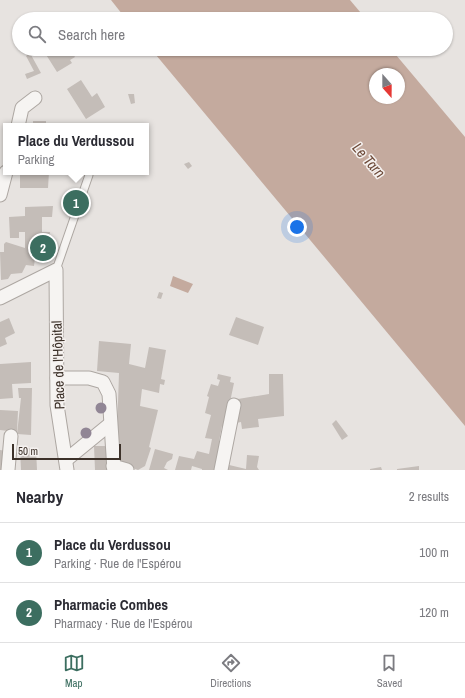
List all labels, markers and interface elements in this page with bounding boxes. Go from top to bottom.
search box [12,12,453,56]
icon: search [26,23,48,45]
text: Search here [58,24,125,45]
north arrow [369,68,405,104]
popup [3,123,149,175]
text: Place du Verdussou [18,130,134,151]
water label: Le Tarn [348,138,390,182]
text: Parking [18,151,54,168]
pin: 1 [63,188,89,218]
your location [287,217,307,237]
pin: 2 [30,233,56,263]
street label: Place de l'Hôpital [47,320,69,410]
scale bar [12,442,121,461]
text: 50 m [18,444,38,458]
text: Nearby [16,485,63,508]
text: 2 results [409,488,449,505]
text: Place du Verdussou [54,534,171,555]
text: 1 [26,544,32,561]
text: 100 m [419,544,449,561]
text: Parking · Rue de l'Espérou [54,555,181,572]
text: Pharmacie Combes [54,594,168,615]
text: 2 [26,604,32,621]
text: 120 m [419,604,449,621]
text: Pharmacy · Rue de l'Espérou [54,615,192,632]
tab: Map [63,652,85,690]
tab: Directions [210,652,251,690]
tab: Saved [377,652,402,690]

